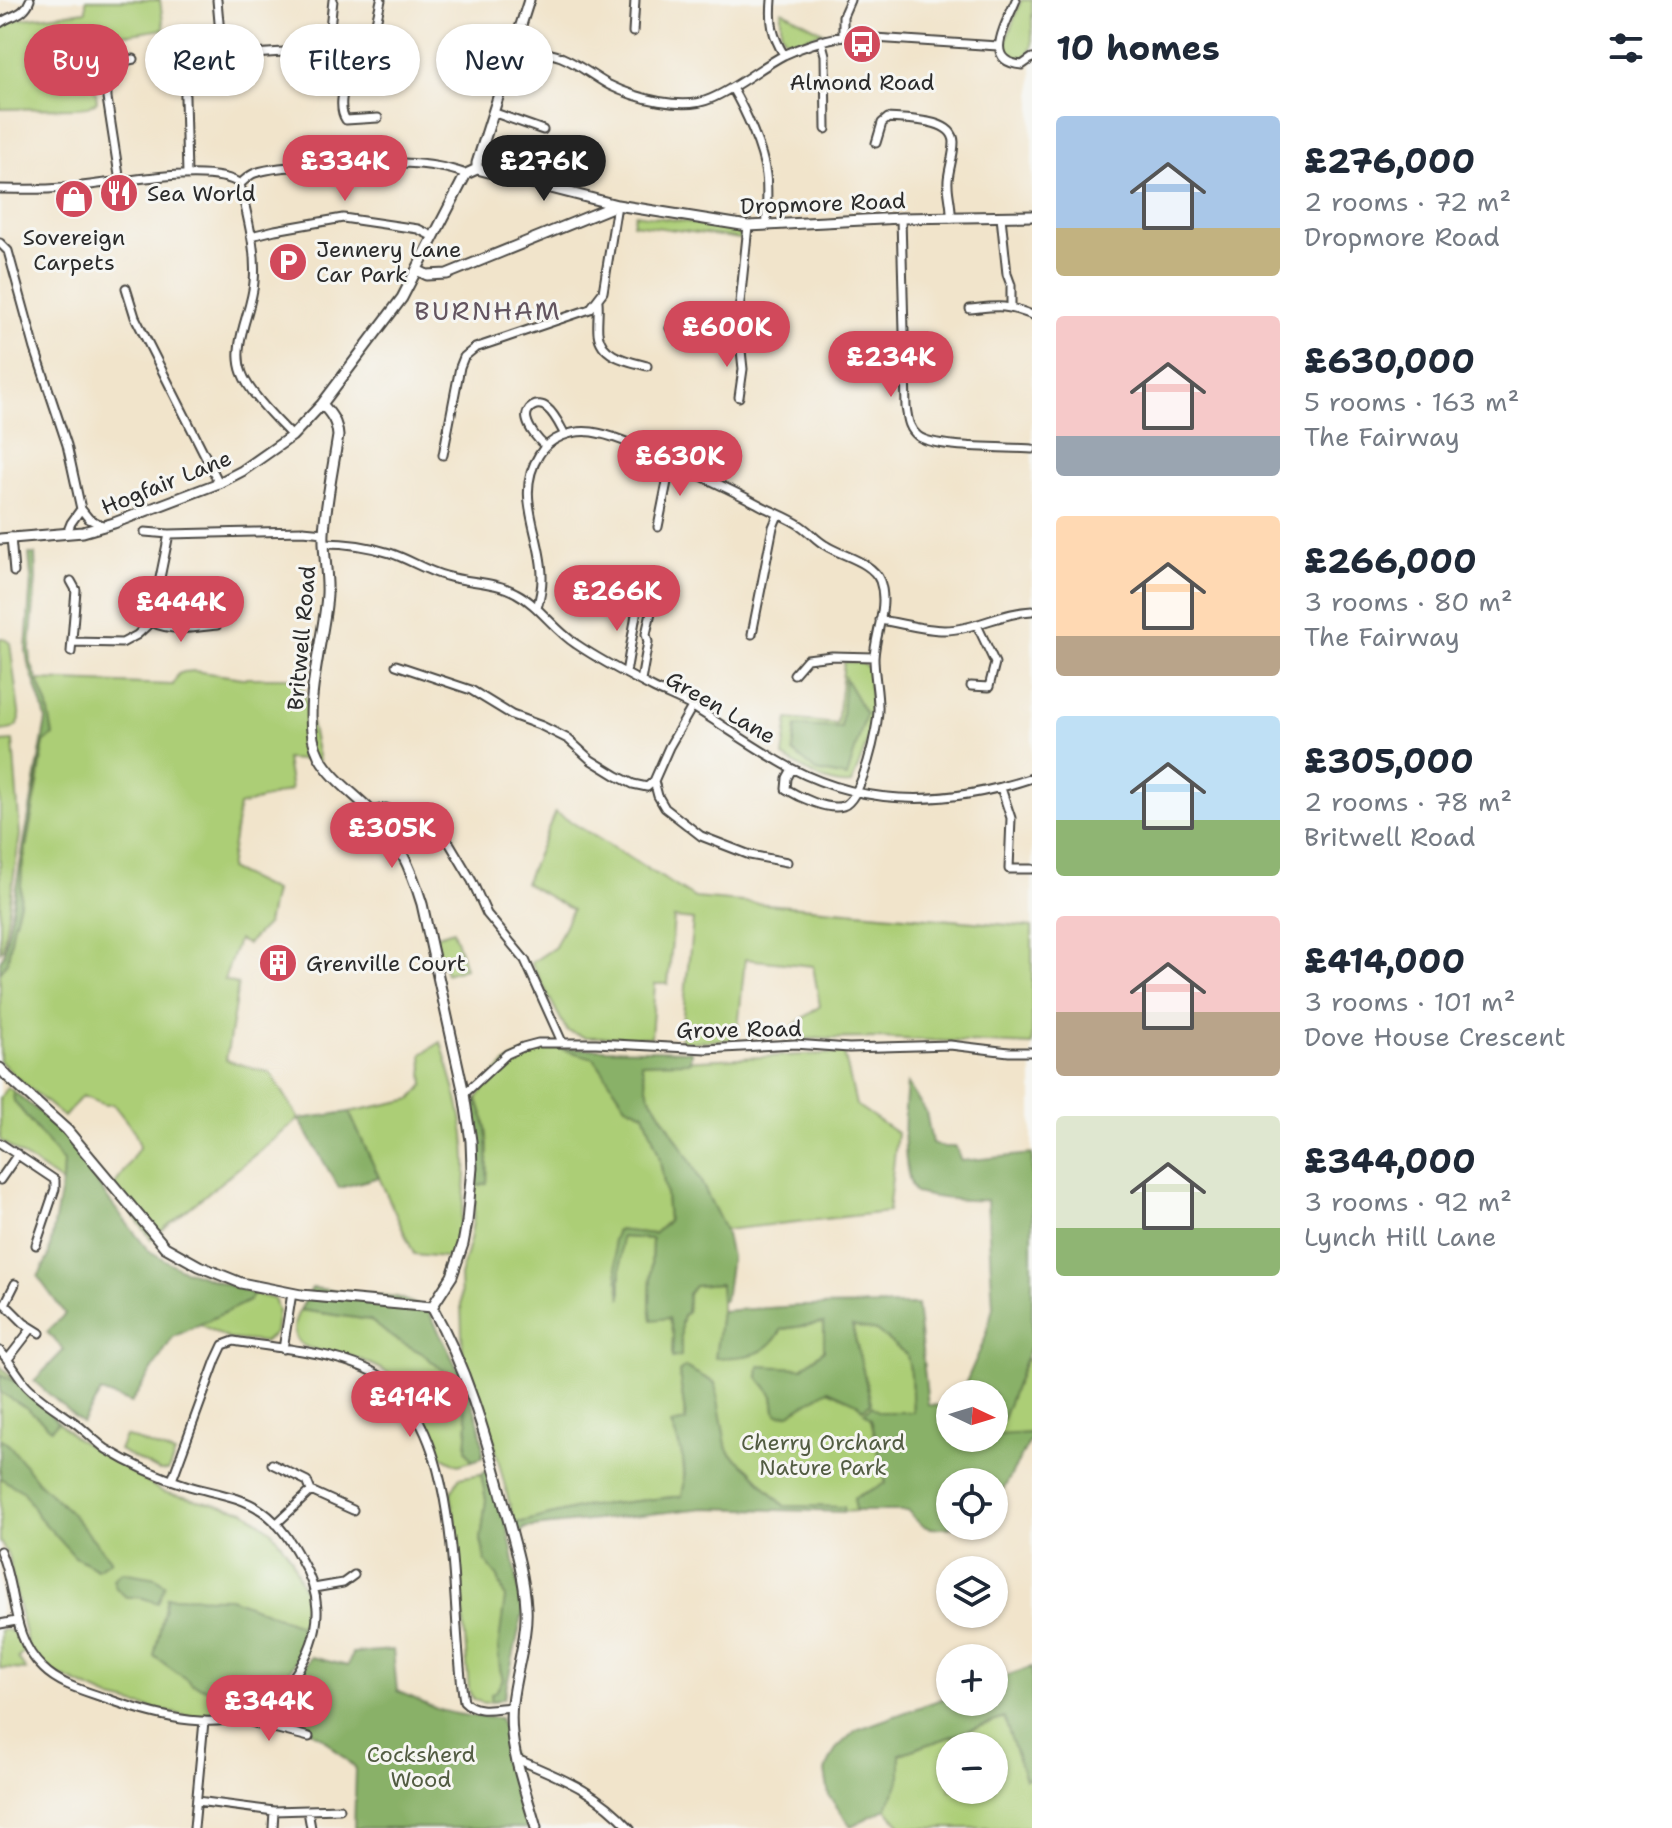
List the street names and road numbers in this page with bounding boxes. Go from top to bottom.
street label: Dropmore Road [740,186,906,221]
street label: Hogfair Lane [97,443,236,522]
street label: Britwell Road [281,564,322,712]
street label: Green Lane [660,664,781,751]
street label: Grove Road [676,1014,802,1045]

